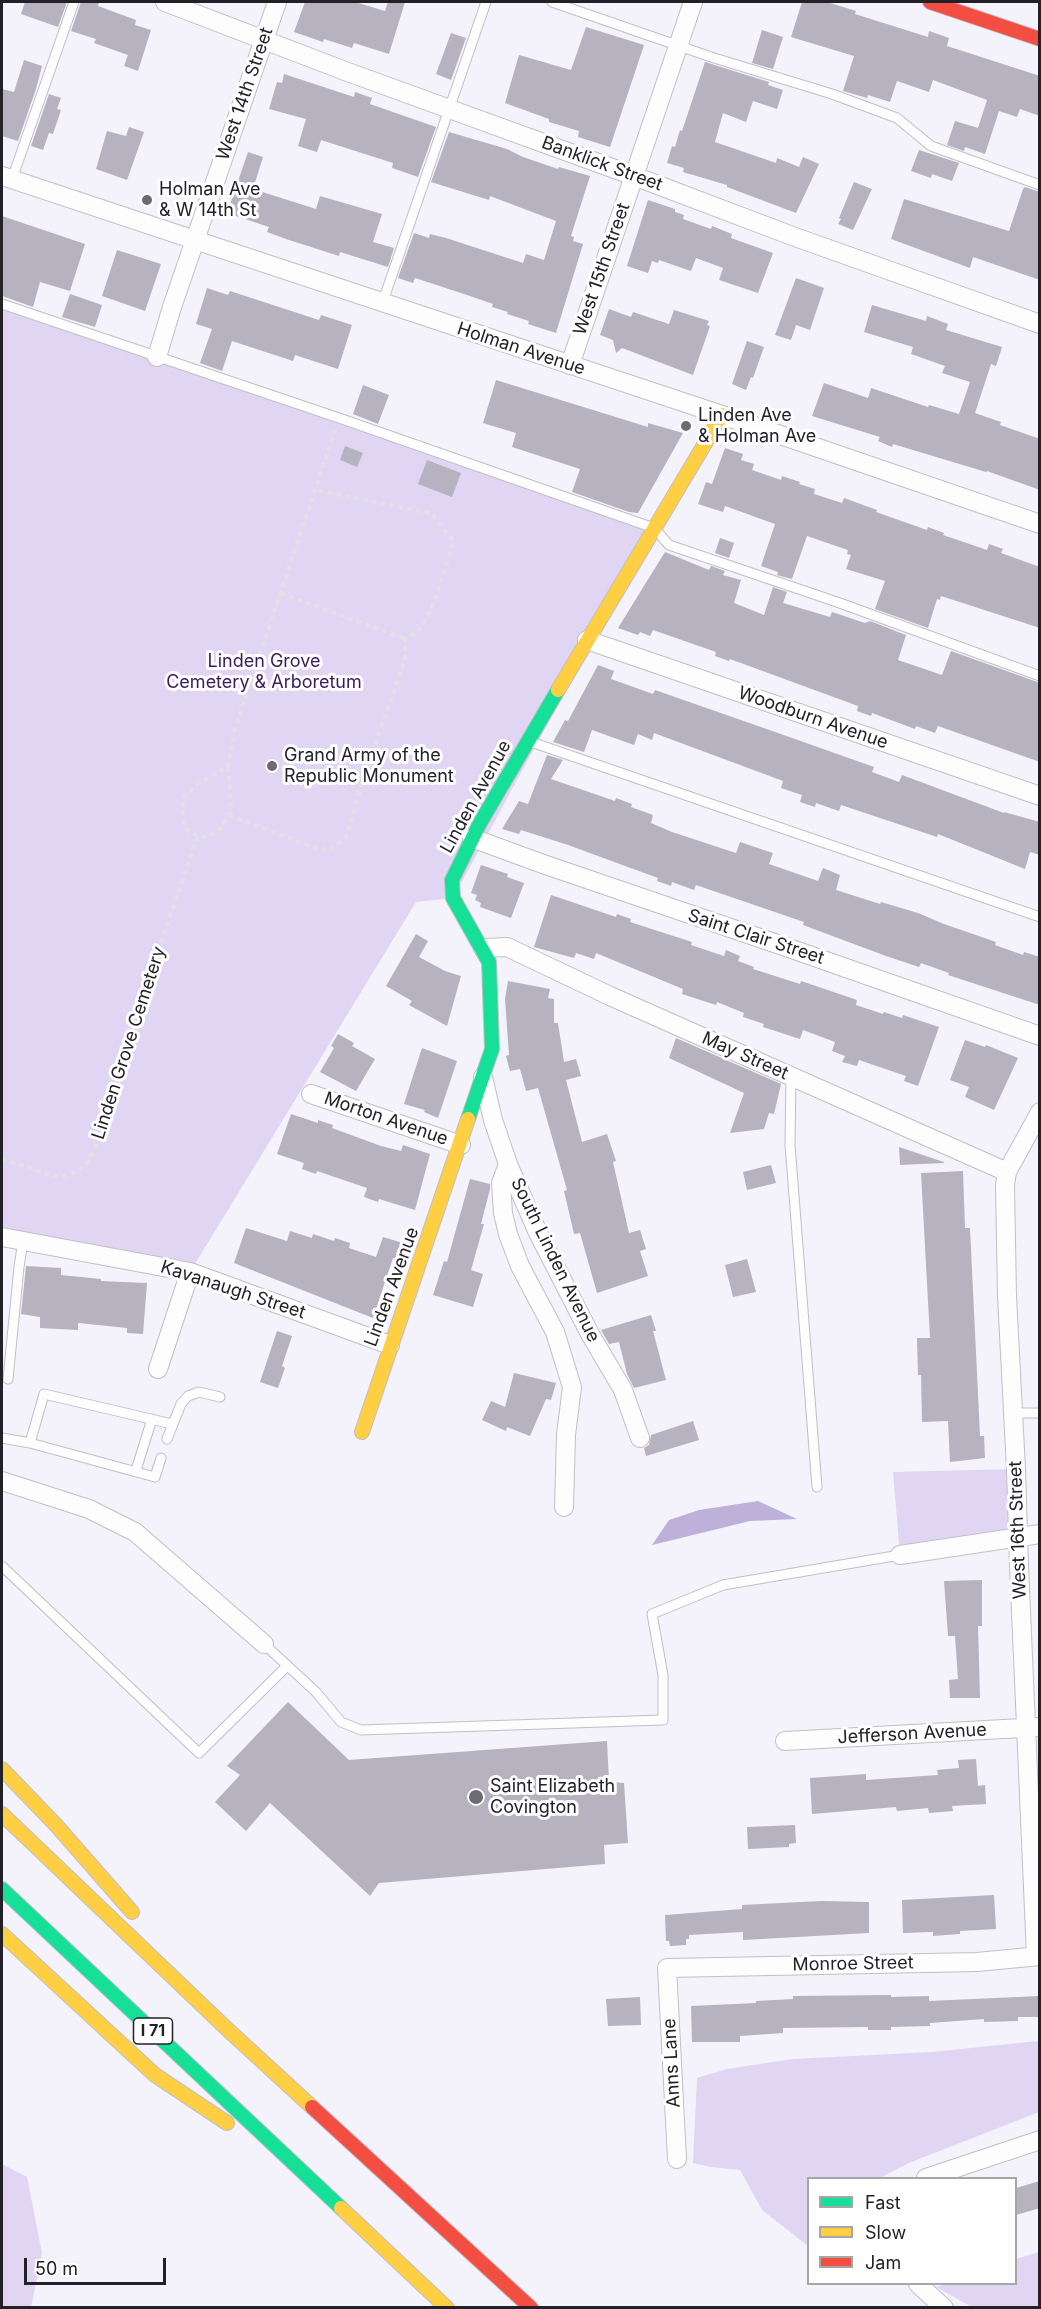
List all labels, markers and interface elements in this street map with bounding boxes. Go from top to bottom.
street label: West 14th Street [212,25,278,163]
street label: Banklick Street [539,132,665,196]
place label: Holman Ave & W 14th St [159,179,261,222]
marker: Holman Ave & W 14th St [140,193,154,207]
street label: West 15th Street [569,200,635,338]
street label: Holman Avenue [454,318,588,380]
place label: Linden Ave & Holman Ave [698,405,816,448]
marker: Linden Ave & Holman Ave [679,419,693,433]
park label: Linden Grove Cemetery & Arboretum [166,651,362,694]
street label: Woodburn Avenue [735,682,891,754]
street label: Linden Avenue [436,737,516,857]
place label: Grand Army of the Republic Monument [284,745,454,788]
marker: Grand Army of the Republic Monument [265,759,279,773]
street label: Saint Clair Street [685,905,827,969]
street label: Linden Grove Cemetery [88,944,170,1142]
street label: May Street [699,1027,791,1085]
street label: Morton Avenue [321,1088,451,1150]
street label: South Linden Avenue [506,1174,604,1346]
street label: Linden Avenue [360,1224,424,1350]
street label: Kavanaugh Street [158,1256,308,1324]
street label: West 16th Street [1005,1460,1031,1600]
street label: Jefferson Avenue [837,1719,987,1749]
place label: Saint Elizabeth Covington [490,1776,615,1818]
marker: Saint Elizabeth Covington [467,1788,485,1806]
street label: Monroe Street [792,1952,914,1976]
road number: I 71 [134,2018,172,2044]
street label: Anns Lane [659,2018,685,2108]
legend [807,2177,1017,2285]
text: Fast [865,2192,901,2213]
text: Slow [865,2222,906,2243]
scale bar [27,2246,170,2284]
text: Jam [865,2252,901,2273]
text: 50 m [35,2258,78,2279]

